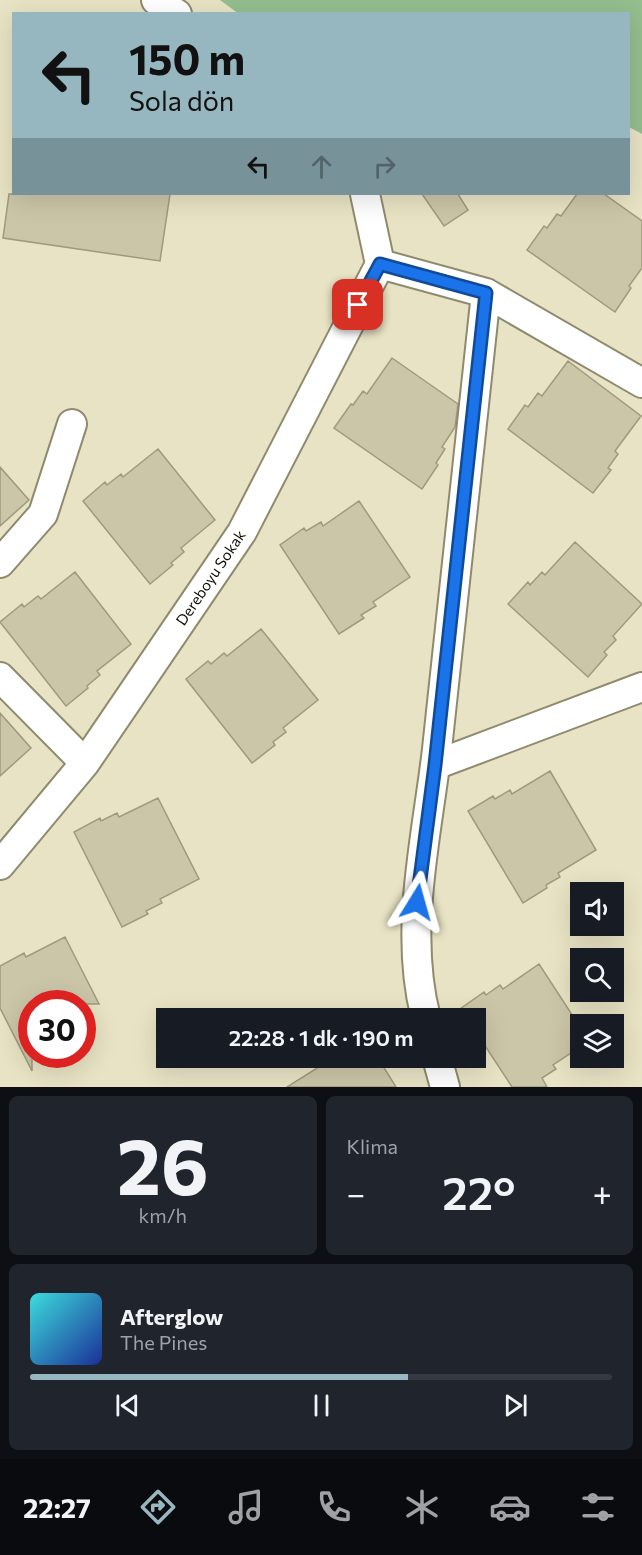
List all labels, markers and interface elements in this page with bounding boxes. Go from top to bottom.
text: 150 m [129,32,245,84]
icon: left [30,36,108,114]
text: Sola dön [129,84,234,117]
icon: left [242,150,275,183]
icon: ahead [305,150,338,183]
icon: right [368,150,401,183]
pin [332,279,383,330]
icon: arrive [341,288,374,321]
street label: Dereboyu Sokak [172,526,249,629]
position arrow [385,870,449,934]
map controls [570,882,624,1068]
button: sound [570,882,624,936]
button: search [570,948,624,1002]
speed limit sign: 30 [18,990,96,1068]
button: layers [570,1014,624,1068]
text: 22:28 · 1 dk · 190 m [229,1024,413,1051]
text: 26 [117,1116,209,1211]
text: Klima [347,1134,398,1158]
text: 22° [442,1164,516,1219]
text: − [347,1172,365,1213]
text: + [593,1172,612,1213]
text: km/h [138,1203,187,1227]
text: Afterglow [120,1303,223,1330]
text: The Pines [120,1330,207,1354]
icon: previous [111,1389,144,1422]
icon: pause [305,1389,338,1422]
icon: next [499,1389,532,1422]
icon: directions [137,1486,179,1528]
icon: music [225,1486,267,1528]
icon: phone [313,1486,355,1528]
icon: climate [401,1486,443,1528]
icon: car [489,1486,531,1528]
icon: filters [577,1486,619,1528]
text: 22:27 [23,1491,91,1524]

